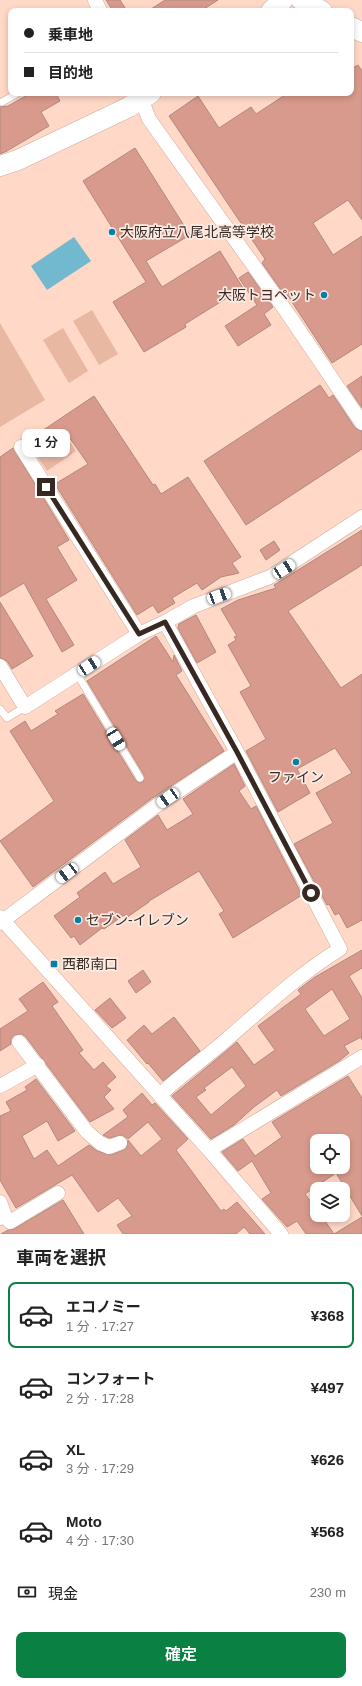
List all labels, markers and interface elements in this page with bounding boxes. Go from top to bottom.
text: 乗車地 [48,26,93,43]
text: 目的地 [48,64,93,81]
place label: 大阪府立八尾北高等学校 [120,224,274,240]
marker: 大阪府立八尾北高等学校 [107,227,117,237]
place label: 大阪トヨペット [218,287,316,303]
marker: 大阪トヨペット [319,290,329,300]
callout: 1 分 [22,429,70,457]
text: 1 分 [34,435,58,450]
route end [37,478,55,496]
car [271,557,297,581]
car [206,586,232,606]
car [76,654,102,678]
car [105,726,127,752]
marker: ファイン [291,757,301,767]
place label: ファイン [268,769,324,785]
car [155,786,181,810]
car [54,861,80,885]
route start [302,884,320,902]
place label: セブン-イレブン [86,912,189,928]
marker: セブン-イレブン [73,915,83,925]
place label: 西郡南口 [62,956,118,972]
marker: 西郡南口 [49,959,59,969]
map controls [310,1134,350,1222]
button: locate [310,1134,350,1174]
button: layers [310,1182,350,1222]
text: 車両を選択 [16,1248,106,1268]
icon: car [18,1297,54,1333]
text: エコノミー [66,1298,141,1315]
text: ¥368 [311,1307,344,1324]
text: 1 分 · 17:27 [66,1319,134,1334]
icon: car [18,1369,54,1405]
text: コンフォート [66,1370,156,1387]
text: ¥497 [311,1379,344,1396]
text: 2 分 · 17:28 [66,1391,134,1406]
icon: car [18,1441,54,1477]
text: XL [66,1441,85,1458]
text: ¥626 [311,1451,344,1468]
text: 3 分 · 17:29 [66,1461,134,1476]
icon: car [18,1513,54,1549]
text: Moto [66,1513,102,1530]
text: ¥568 [311,1523,344,1540]
text: 4 分 · 17:30 [66,1533,134,1548]
icon: cash [16,1581,38,1603]
text: 現金 [48,1585,78,1602]
text: 230 m [310,1585,346,1600]
button: 確定 [16,1632,346,1678]

